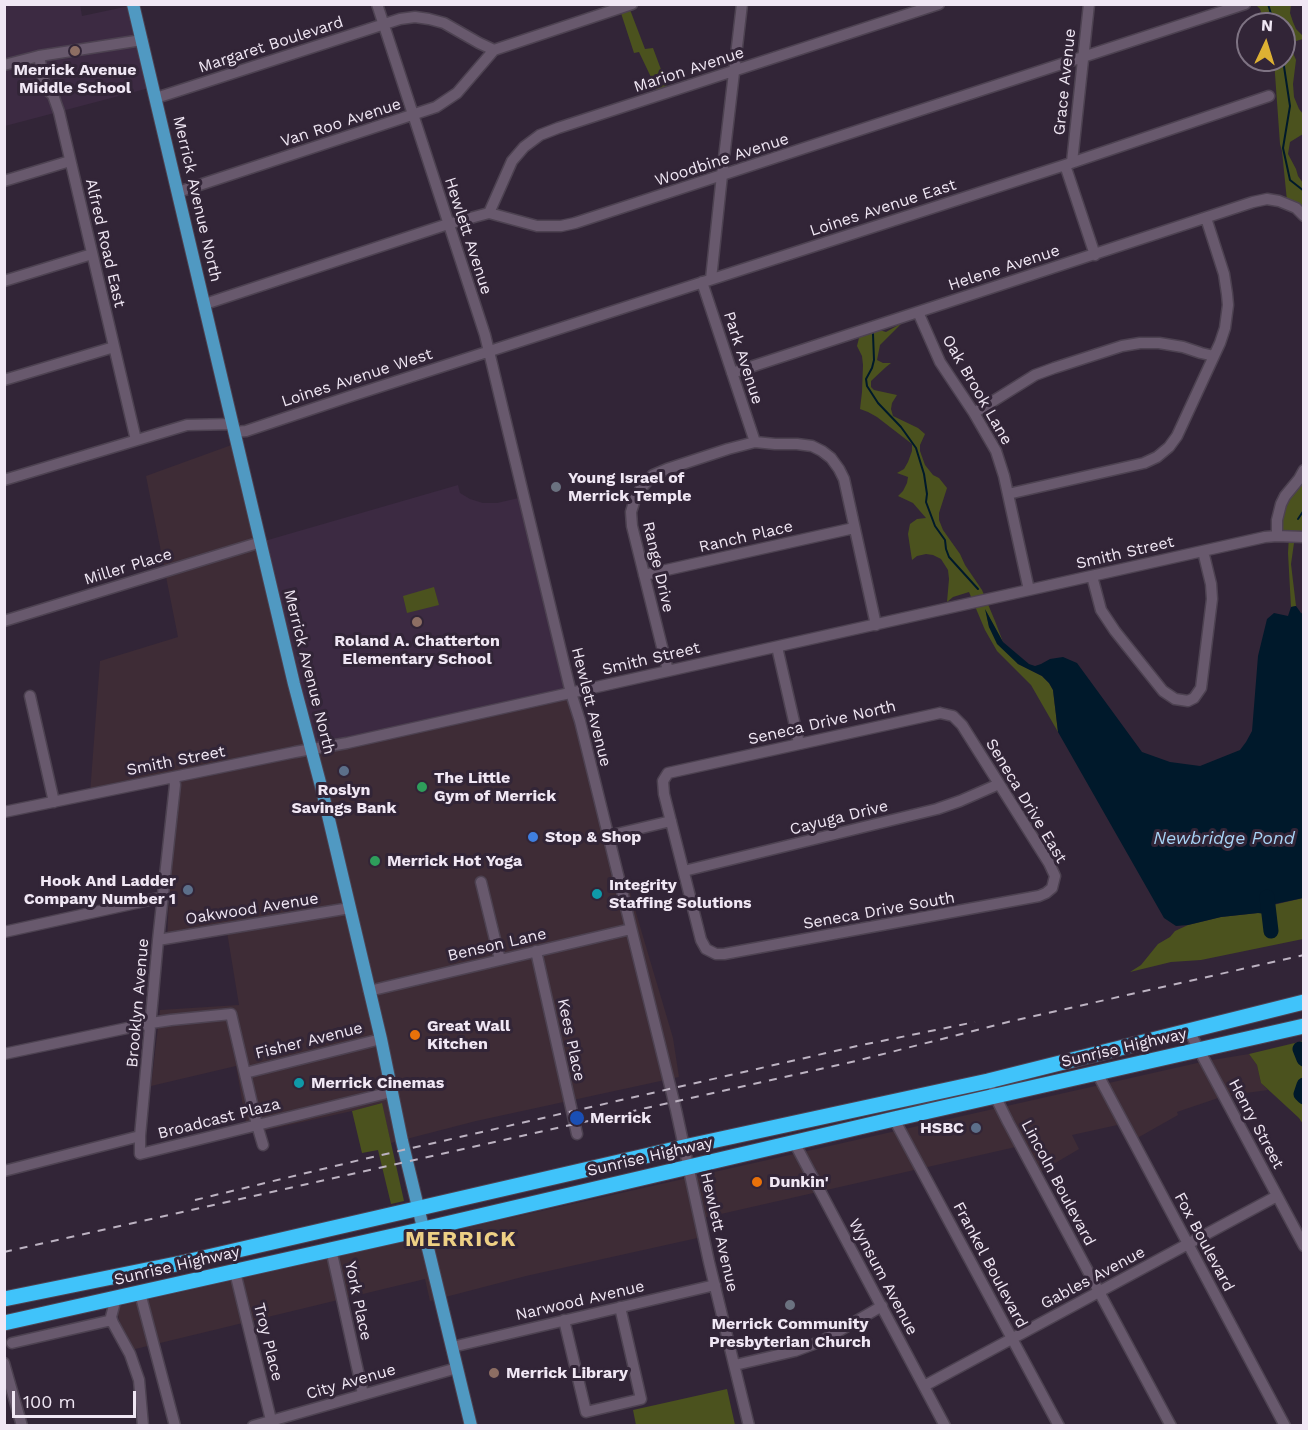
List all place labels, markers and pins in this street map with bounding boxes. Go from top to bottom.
marker: Merrick Avenue Middle School [68,44,82,58]
place label: Merrick Avenue Middle School [13,60,137,98]
place label: Young Israel of Merrick Temple [568,468,692,506]
marker: Young Israel of Merrick Temple [549,480,563,494]
marker: Roland A. Chatterton Elementary School [410,615,424,629]
place label: Roland A. Chatterton Elementary School [334,631,500,669]
marker: Roslyn Savings Bank [337,764,351,778]
place label: The Little Gym of Merrick [434,768,556,806]
place label: Roslyn Savings Bank [292,780,396,818]
marker: The Little Gym of Merrick [415,780,429,794]
place label: Stop & Shop [545,827,641,847]
marker: Stop & Shop [526,830,540,844]
place label: Merrick Hot Yoga [387,851,522,871]
marker: Merrick Hot Yoga [368,854,382,868]
place label: Hook And Ladder Company Number 1 [24,871,176,909]
place label: Integrity Staffing Solutions [609,875,752,913]
marker: Hook And Ladder Company Number 1 [181,883,195,897]
marker: Integrity Staffing Solutions [590,887,604,901]
place label: Great Wall Kitchen [427,1016,510,1054]
marker: Great Wall Kitchen [408,1028,422,1042]
place label: Merrick Cinemas [311,1073,444,1093]
marker: Merrick Cinemas [292,1076,306,1090]
place label: Merrick [590,1108,651,1128]
marker: Merrick [568,1109,586,1127]
place label: HSBC [920,1118,964,1138]
marker: HSBC [969,1121,983,1135]
place label: Dunkin' [769,1172,829,1192]
marker: Dunkin' [750,1175,764,1189]
marker: Merrick Community Presbyterian Church [783,1298,797,1312]
place label: Merrick Community Presbyterian Church [709,1314,871,1352]
place label: Merrick Library [506,1363,628,1383]
marker: Merrick Library [487,1366,501,1380]

